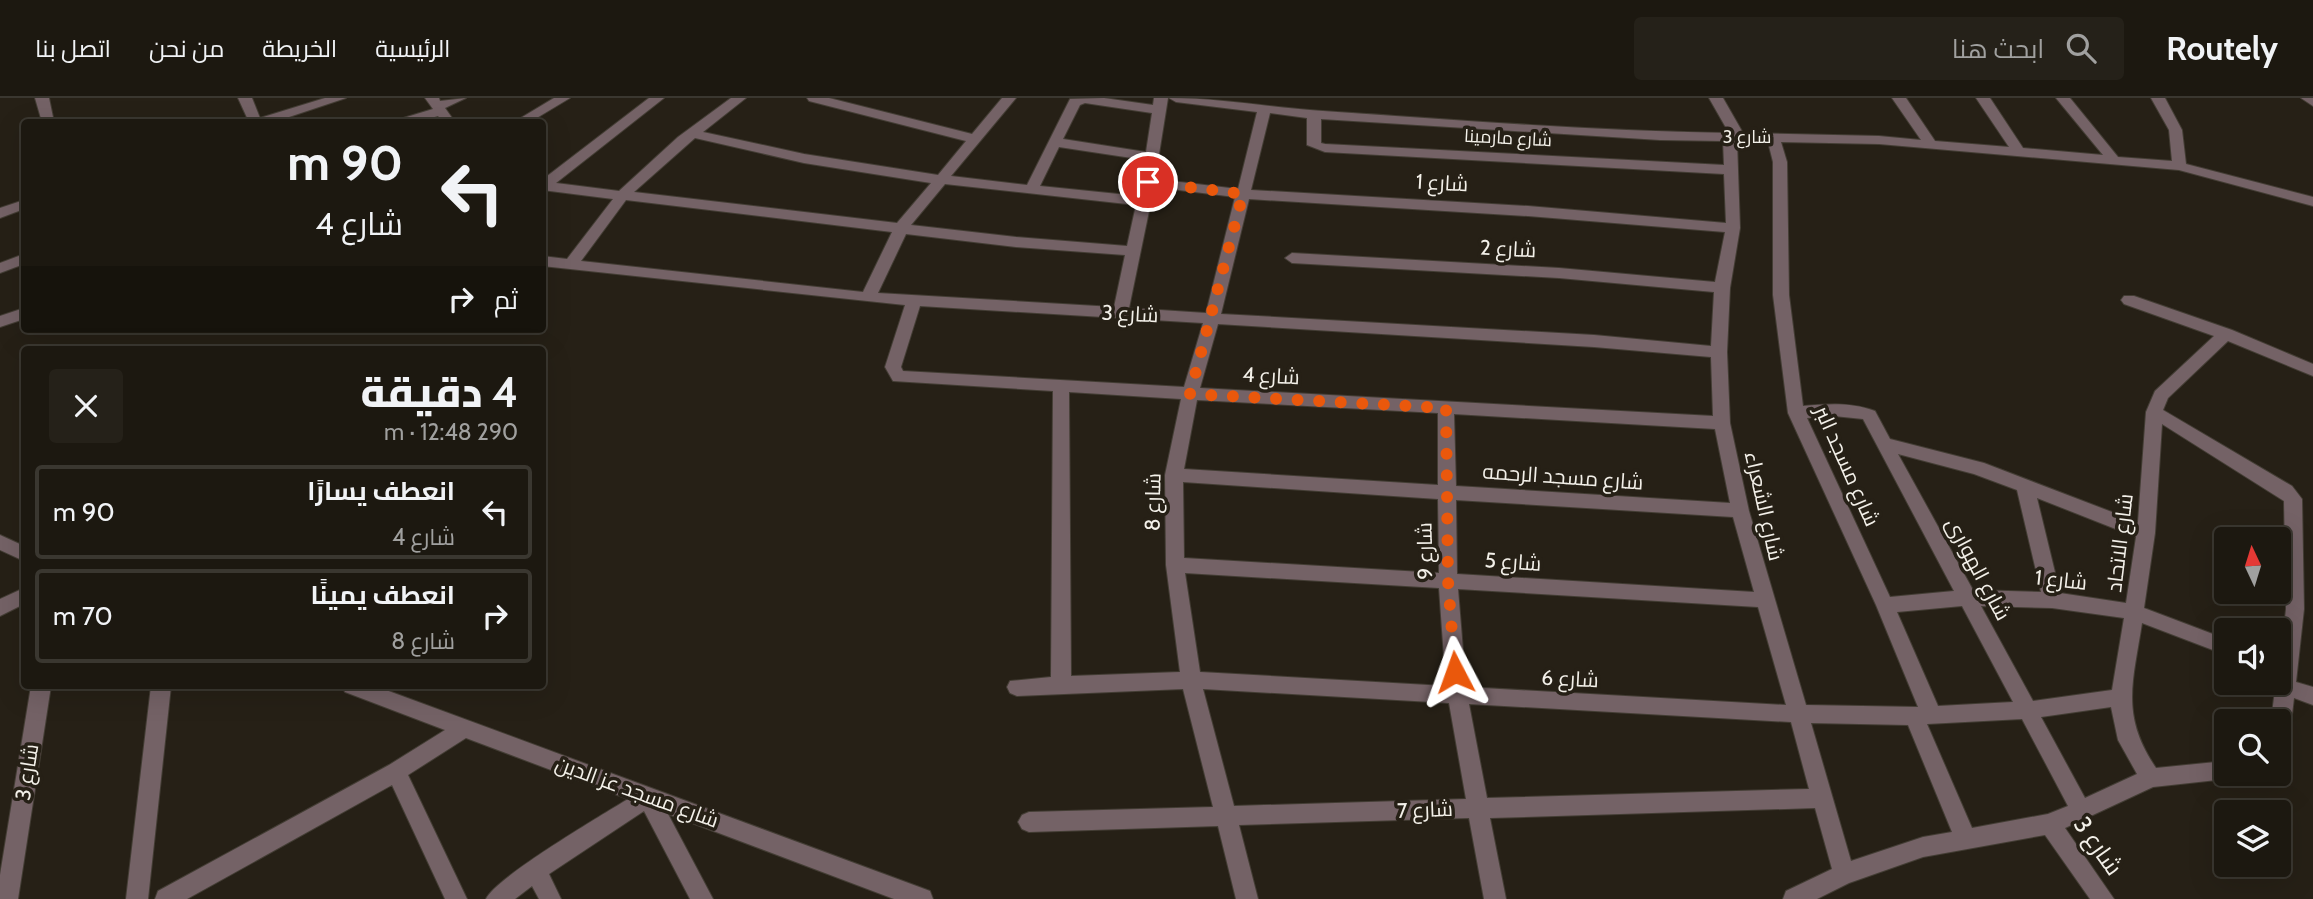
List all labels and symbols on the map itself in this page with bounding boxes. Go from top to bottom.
street label: شارع مارمينا [1463,125,1552,152]
street label: شارع 3 [1723,126,1771,149]
pin [1118,152,1178,212]
street label: شارع 1 [1415,169,1469,198]
street label: شارع 2 [1479,235,1537,264]
street label: شارع 3 [1101,300,1159,329]
street label: شارع 4 [1242,362,1300,391]
street label: شارع مسجد البر [1807,401,1885,531]
street label: شارع الشعراء [1738,449,1789,564]
street label: شارع مسجد الرحمه [1482,458,1644,497]
street label: شارع 8 [1139,473,1168,531]
street label: شارع الاتحاد [2101,492,2140,594]
street label: شارع الهوارى [1939,513,2016,625]
street label: شارع 9 [1412,522,1439,580]
north arrow [2214,527,2291,604]
street label: شارع 5 [1484,547,1542,578]
street label: شارع 1 [2034,564,2088,597]
position arrow [1418,635,1492,709]
street label: شارع 6 [1541,665,1599,694]
street label: شارع 3 [10,742,45,802]
street label: شارع مسجد عز الدين [551,750,722,835]
street label: شارع 7 [1397,796,1453,825]
street label: شارع 3 [2066,811,2129,882]

